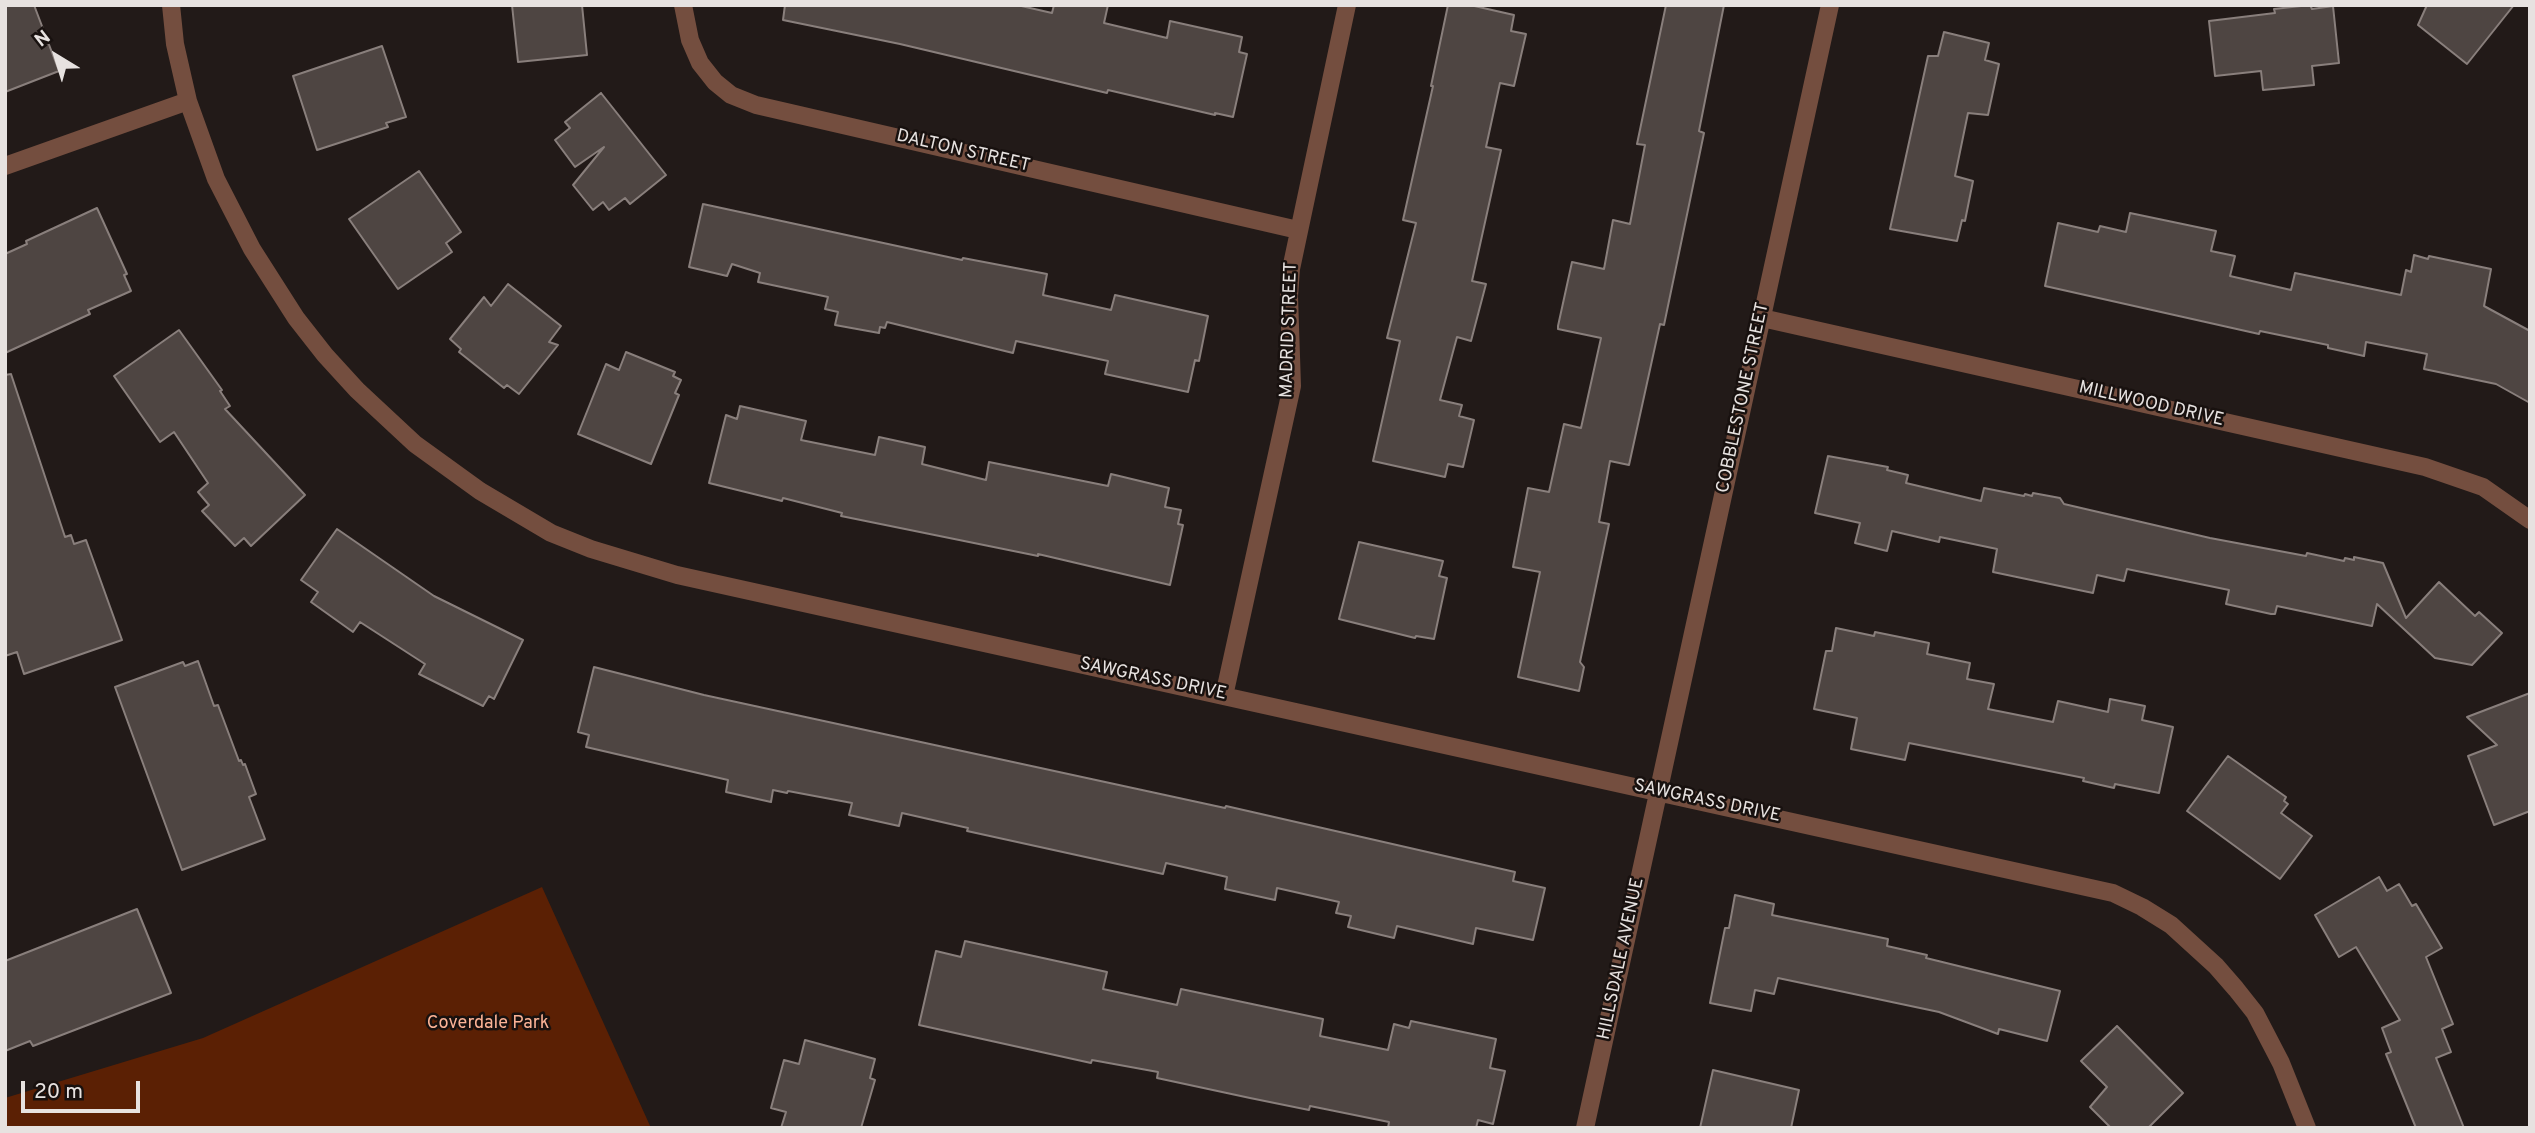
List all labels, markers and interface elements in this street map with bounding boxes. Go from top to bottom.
north arrow [21,21,91,91]
text: N [30,26,56,53]
street label: DALTON STREET [894,126,1032,178]
street label: MADRID STREET [1277,261,1303,399]
street label: COBBLESTONE STREET [1713,301,1775,495]
street label: MILLWOOD DRIVE [2076,378,2226,432]
street label: SAWGRASS DRIVE [1078,654,1228,706]
street label: SAWGRASS DRIVE [1632,776,1782,828]
street label: HILLSDALE AVENUE [1594,876,1650,1042]
park label: Coverdale Park [427,1013,549,1035]
scale bar [24,1066,144,1110]
text: 20 m [34,1079,83,1106]

